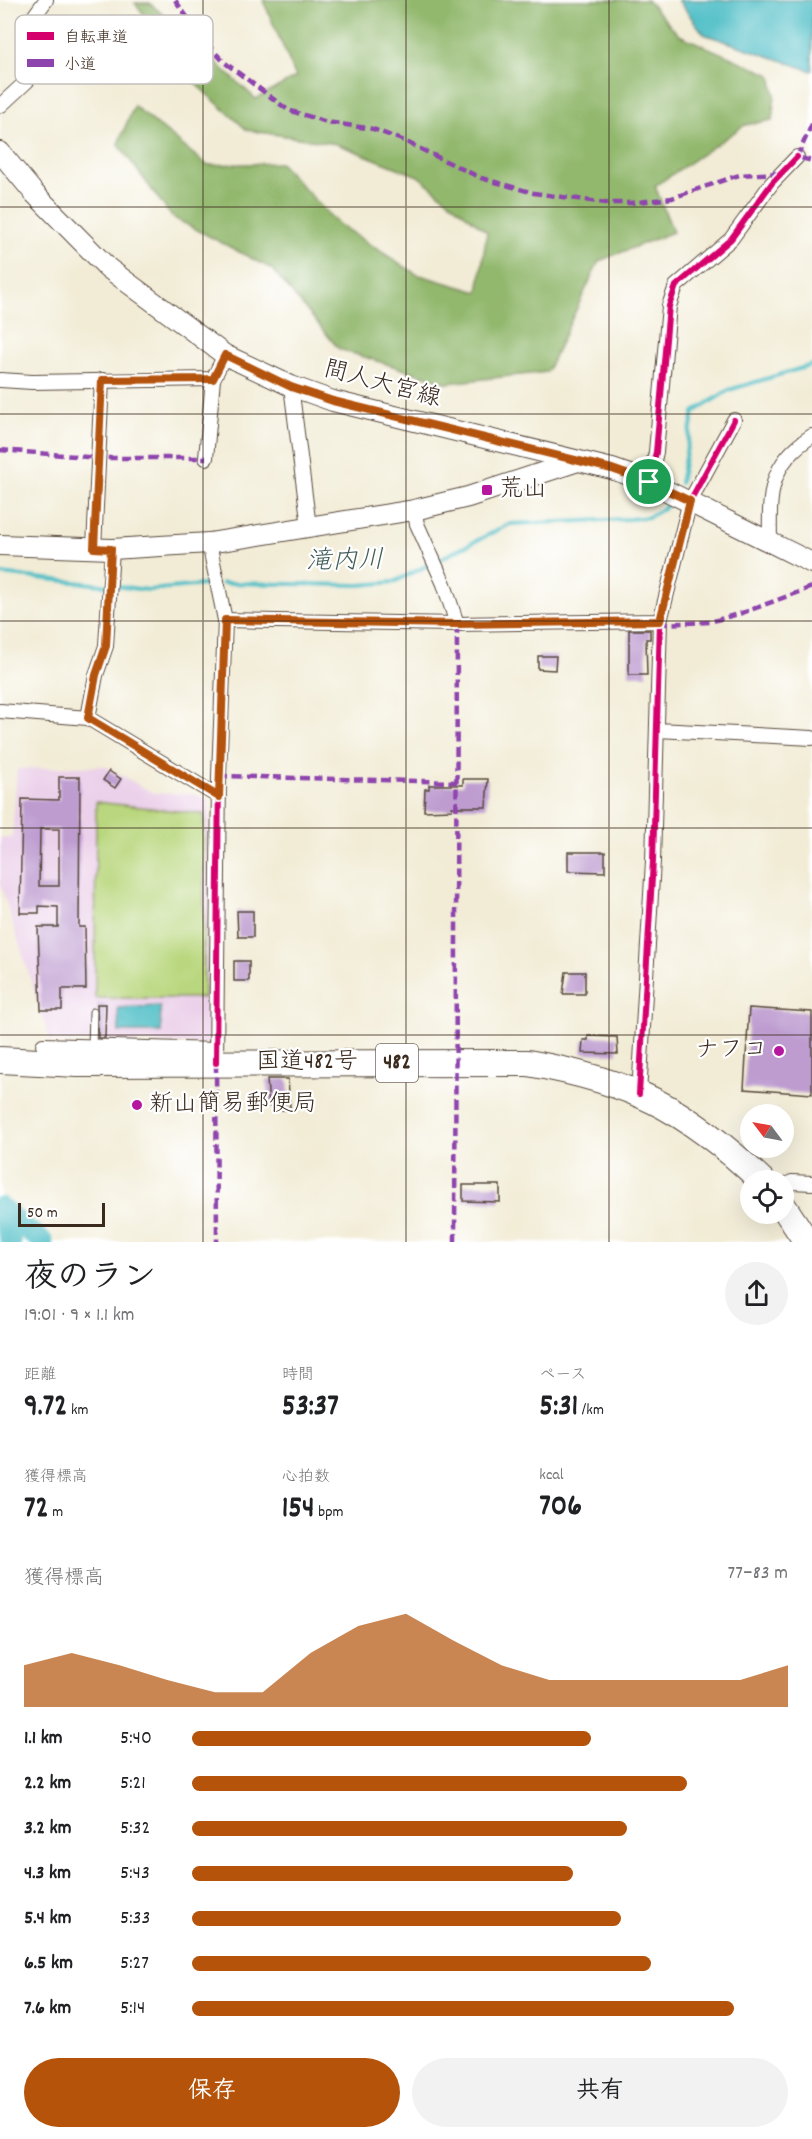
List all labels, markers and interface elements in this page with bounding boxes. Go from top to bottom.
legend [15,15,213,84]
text: 自転車道 [64,27,128,50]
text: 小道 [64,54,96,77]
street label: 間人大宮線 [320,353,444,417]
pin [623,456,674,507]
icon: arrive [632,465,665,498]
place label: 荒山 [499,473,547,507]
marker: 荒山 [480,483,494,497]
water label: 滝内川 [306,543,384,581]
place label: ナフコ [695,1034,767,1068]
road number: 482 [376,1044,418,1082]
marker: ナフコ [772,1044,786,1058]
street label: 国道482号 [256,1046,358,1080]
place label: 新山簡易郵便局 [149,1088,317,1122]
marker: 新山簡易郵便局 [130,1098,144,1112]
north arrow [740,1104,794,1158]
map controls [740,1104,794,1224]
button: locate [740,1170,794,1224]
scale bar [18,1200,105,1228]
text: 50 m [27,1202,58,1225]
text: 夜のラン [24,1256,156,1303]
button: share [725,1262,788,1325]
text: 19:01 · 9 × 1.1 km [24,1302,135,1330]
text: 距離 [24,1364,56,1387]
text: 時間 [282,1364,314,1387]
text: ペース [539,1364,586,1387]
text: 9.72 [24,1387,67,1430]
text: 53:37 [282,1387,339,1430]
text: 5:31 [539,1387,578,1430]
text: km [67,1399,89,1422]
text: /km [578,1399,604,1422]
text: kcal [539,1464,564,1487]
text: 獲得標高 [24,1466,88,1489]
text: 心拍数 [282,1466,330,1489]
text: 706 [539,1487,582,1530]
text: 72 [24,1489,49,1532]
text: 154 [282,1489,315,1532]
text: m [49,1501,63,1524]
text: bpm [315,1501,344,1524]
text: 77–83 m [728,1560,788,1588]
text: 獲得標高 [24,1565,104,1593]
text: 1.1 km [24,1725,63,1753]
text: 5:40 [120,1725,152,1753]
text: 2.2 km [24,1770,71,1798]
text: 5:21 [120,1770,146,1798]
text: 3.2 km [24,1815,71,1843]
text: 5:32 [120,1815,150,1843]
text: 4.3 km [24,1860,71,1888]
text: 5:43 [120,1860,150,1888]
text: 5.4 km [24,1905,71,1933]
text: 5:33 [120,1905,150,1933]
text: 6.5 km [24,1950,73,1978]
text: 5:27 [120,1950,149,1978]
text: 7.6 km [24,1995,71,2023]
text: 5:14 [120,1995,145,2023]
button: 保存 [24,2058,400,2127]
button: 共有 [412,2058,788,2127]

